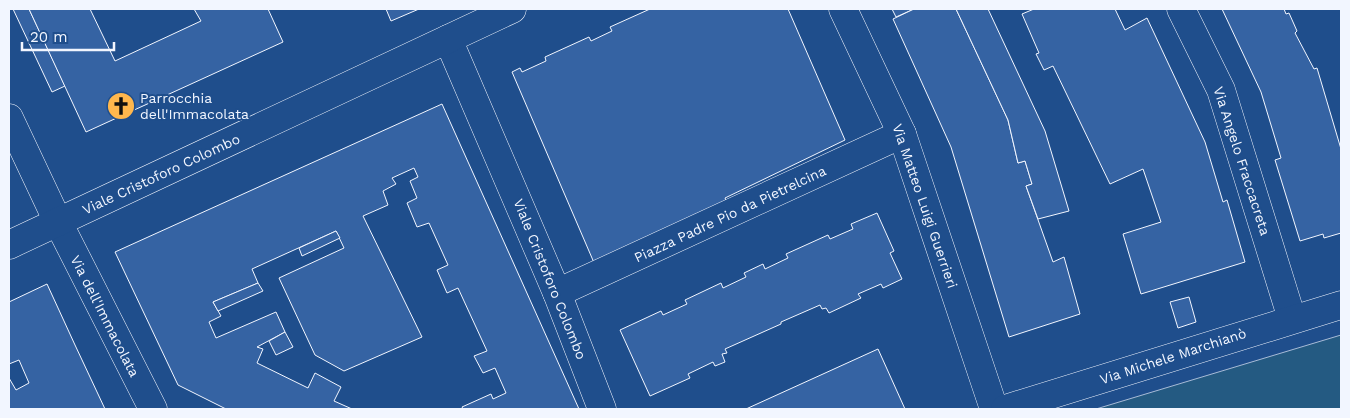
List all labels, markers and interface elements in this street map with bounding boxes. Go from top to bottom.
scale bar [22,20,115,52]
text: 20 m [30,28,68,46]
street label: Via Angelo Fraccacreta [1210,85,1274,237]
place label: Parrocchia dell'Immacolata [140,90,249,122]
church icon: Parrocchia dell'Immacolata [106,91,136,121]
street label: Via Matteo Luigi Guerrieri [889,122,961,290]
street label: Viale Cristoforo Colombo [80,130,242,218]
street label: Piazza Padre Pio da Pietrelcina [632,162,828,266]
street label: Viale Cristoforo Colombo [510,196,590,362]
street label: Via dell'Immacolata [67,253,143,379]
street label: Via Michele Marchianò [1098,325,1248,387]

